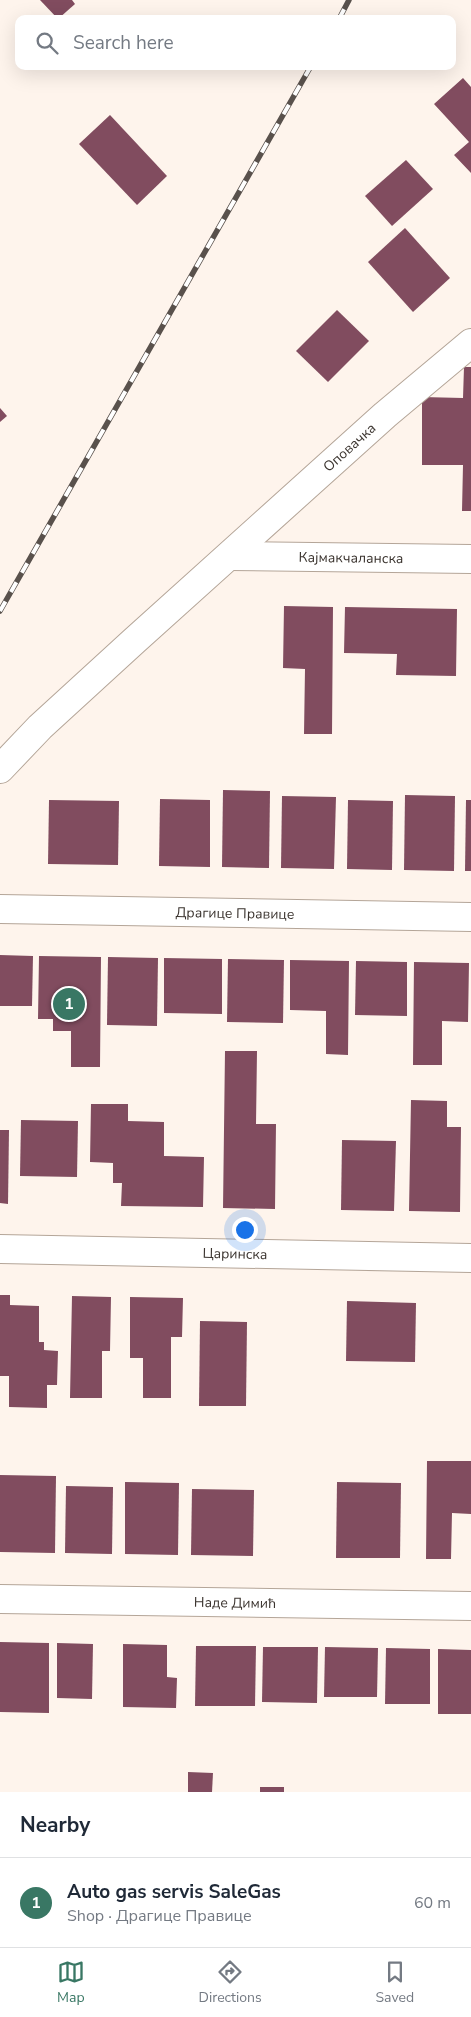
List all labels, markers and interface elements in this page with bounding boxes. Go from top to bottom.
search box [15,15,456,70]
icon: search [33,29,61,57]
text: Search here [73,30,174,56]
street label: Оповачка [319,419,380,476]
street label: Кајмакчаланска [298,547,403,568]
street label: Драгице Правице [175,902,295,923]
pin: 1 [53,985,85,1023]
your location [232,1217,258,1243]
street label: Царинска [202,1243,268,1264]
street label: Наде Димић [194,1592,276,1613]
text: Nearby [20,1811,90,1839]
text: Auto gas servis SaleGas [67,1879,281,1905]
text: 1 [31,1892,41,1914]
text: 60 m [414,1892,451,1914]
text: Shop · Драгице Правице [67,1905,252,1927]
tab: Map [57,1958,85,2007]
tab: Directions [199,1958,262,2007]
tab: Saved [375,1958,414,2007]

